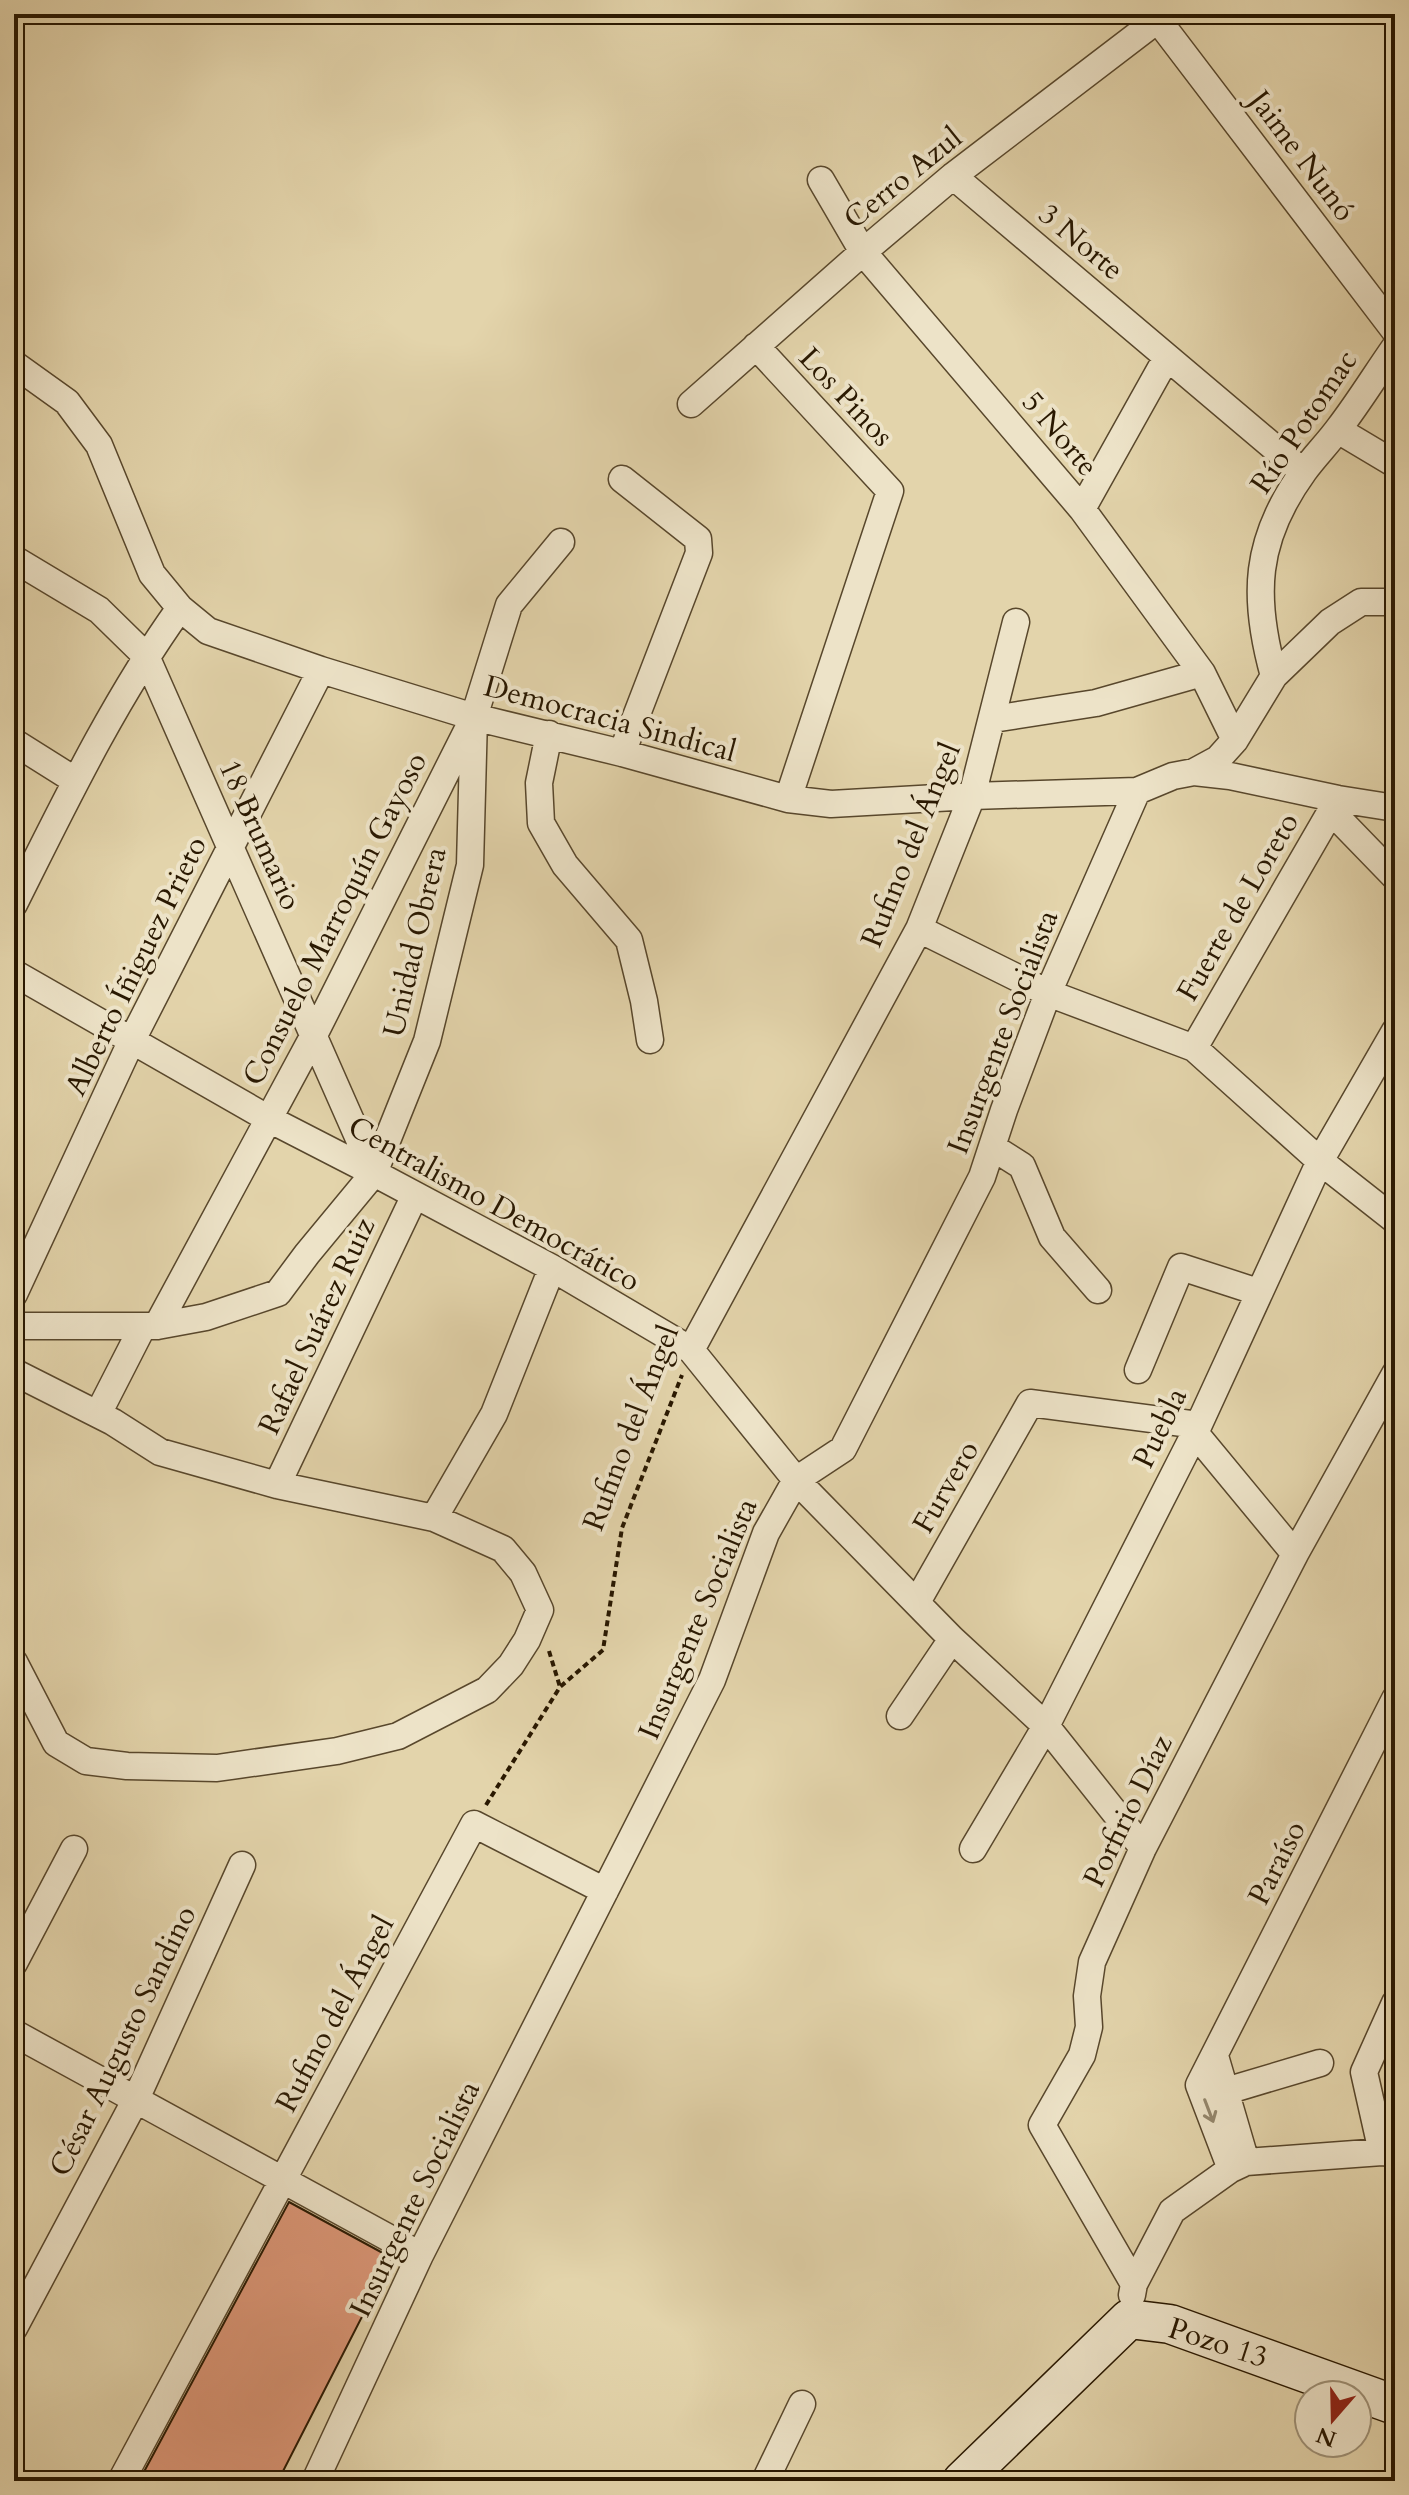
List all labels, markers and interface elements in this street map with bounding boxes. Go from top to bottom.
street label: Jaime Nunó [1237,79,1365,230]
street label: Cerro Azul [835,117,971,238]
street label: 3 Norte [1030,194,1132,290]
street label: Los Pinos [789,338,903,456]
street label: Río Potomac [1241,342,1367,502]
street label: 5 Norte [1012,383,1108,485]
street label: Democracia Sindical [479,666,741,772]
street label: Rufino del Ángel [851,736,971,953]
street label: Consuelo Marroquín Gayoso [233,745,437,1093]
street label: 18 Brumario [209,753,311,917]
street label: Fuerte de Loreto [1167,805,1309,1009]
street label: Alberto Íñiguez Prieto [55,829,217,1103]
street label: Unidad Obrera [373,843,457,1041]
street label: Insurgente Socialista [938,904,1068,1160]
street label: Centralismo Democrático [341,1107,647,1301]
street label: Rafael Suárez Ruiz [249,1210,385,1441]
street label: Rufino del Ángel [573,1319,689,1537]
street label: Puebla [1123,1381,1197,1475]
street label: Furvero [903,1433,989,1541]
street label: Insurgente Socialista [629,1492,767,1746]
street label: Porfirio Díaz [1073,1728,1183,1894]
street label: Paraíso [1238,1814,1316,1912]
street label: César Augusto Sandino [40,1899,206,2183]
street label: Rufino del Ángel [266,1908,404,2120]
street label: Insurgente Socialista [340,2074,490,2324]
one-way arrow [1203,2099,1217,2123]
street label: Pozo 13 [1163,2308,1273,2378]
north arrow [1293,2379,1373,2459]
text: N [1312,2419,1341,2454]

